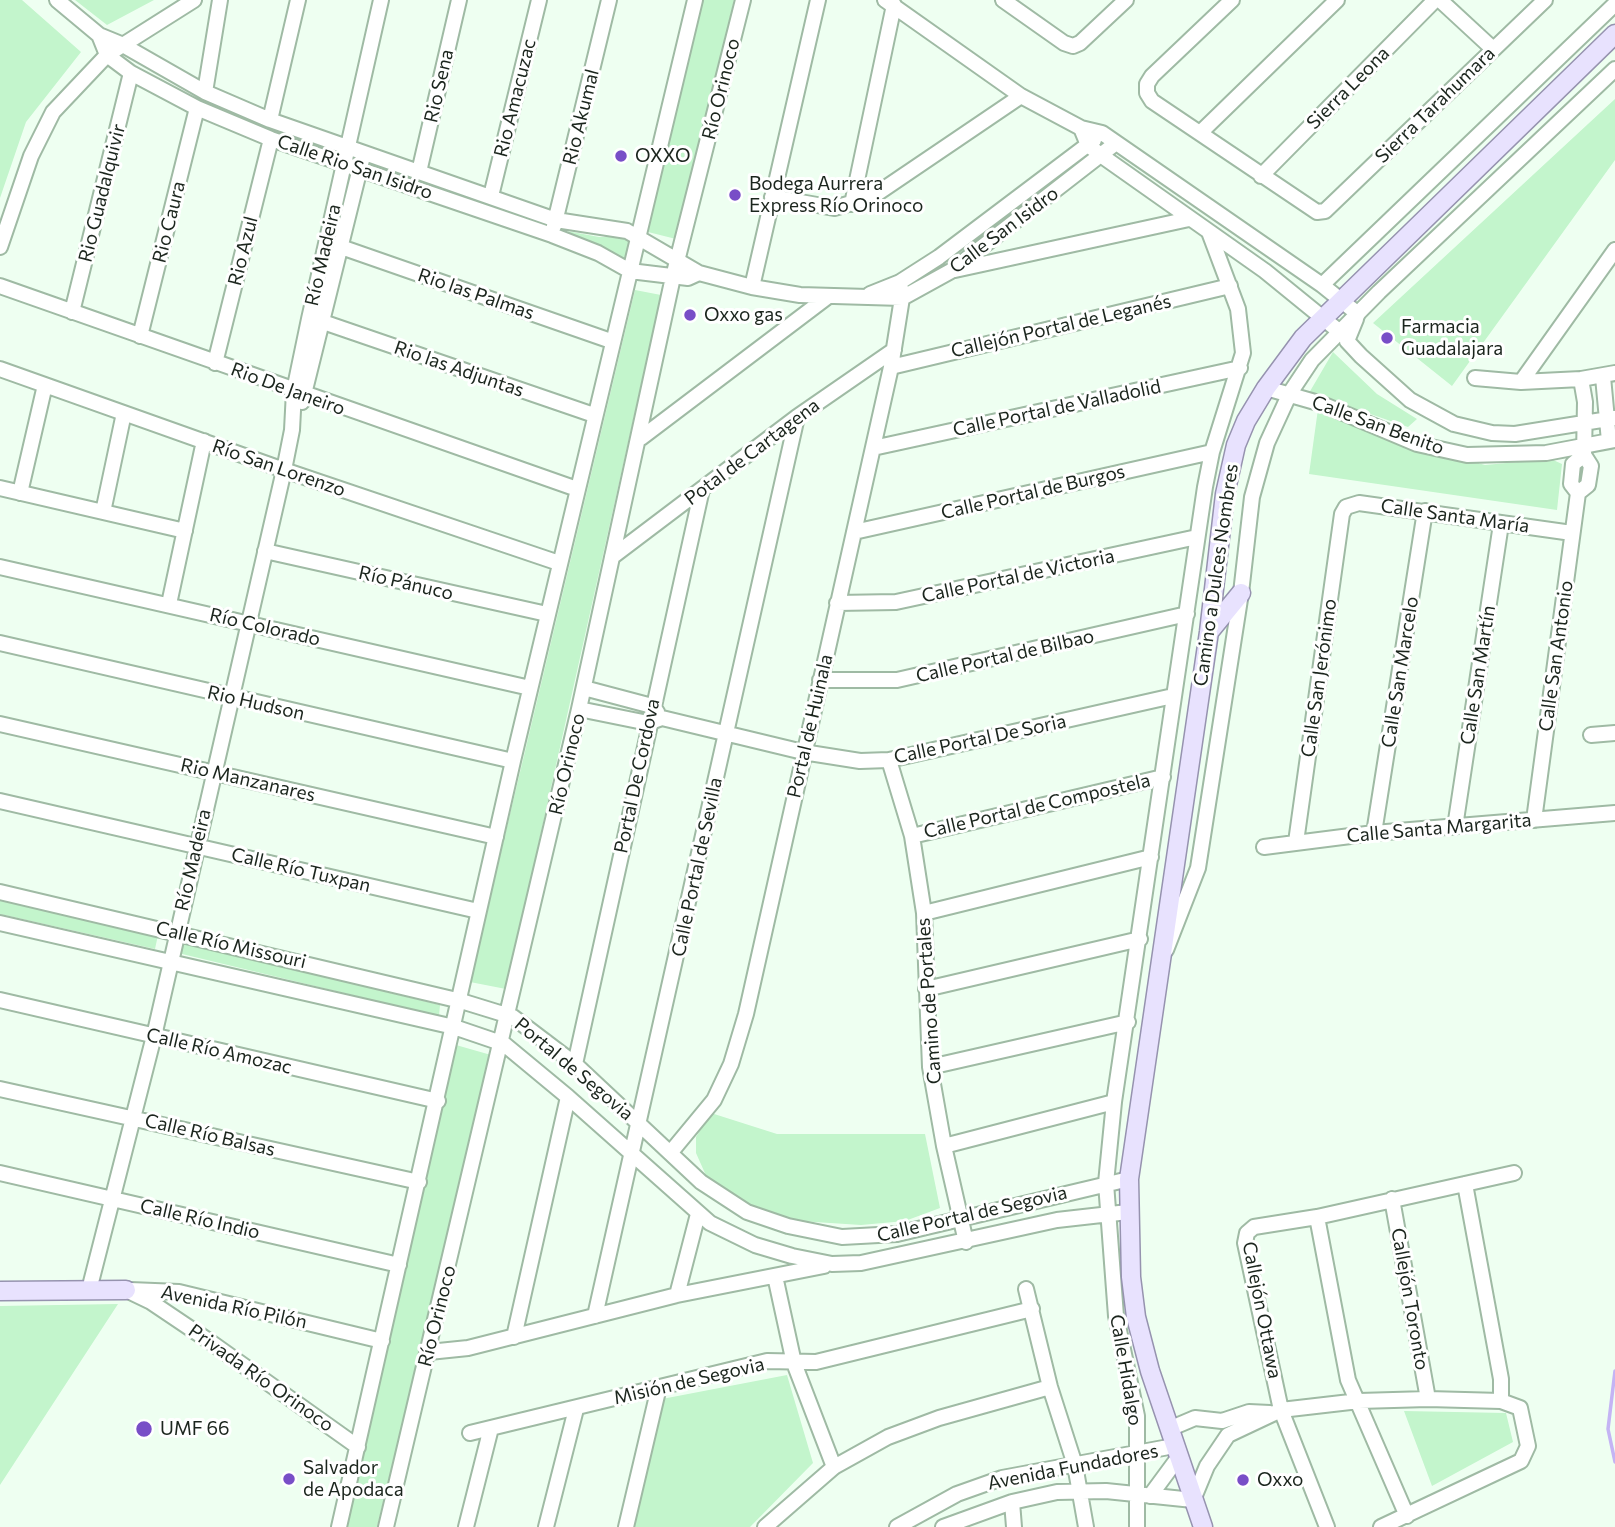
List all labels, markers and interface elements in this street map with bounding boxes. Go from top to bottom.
street label: Río Orinoco [697,36,745,142]
street label: Rio Amacuzac [489,37,541,159]
street label: Sierra Leona [1302,42,1394,134]
street label: Sierra Tarahumara [1370,42,1500,168]
street label: Rio Sena [420,47,458,125]
street label: Rio Akumal [558,67,604,167]
street label: Rio Guadalquivir [74,122,130,264]
street label: Calle Rio San Isidro [274,130,436,204]
place label: OXXO [635,145,691,167]
marker: OXXO [613,148,629,164]
place label: Bodega Aurrera Express Río Orinoco [749,173,923,217]
street label: Rio Caura [148,179,190,265]
street label: Calle San Isidro [945,182,1063,278]
marker: Bodega Aurrera Express Río Orinoco [727,187,743,203]
street label: Río Madeira [300,202,346,308]
street label: Rio Azul [223,214,263,288]
street label: Rio las Palmas [415,263,537,325]
street label: Callejón Portal de Leganés [949,290,1173,362]
place label: Oxxo gas [704,304,783,326]
marker: Oxxo gas [682,307,698,323]
place label: Farmacia Guadalajara [1401,316,1503,360]
marker: Farmacia Guadalajara [1379,330,1395,346]
street label: Rio las Adjuntas [391,336,527,402]
street label: Rio De Janeiro [228,358,348,420]
street label: Calle Portal de Valladolid [951,375,1163,441]
street label: Calle San Benito [1309,391,1447,459]
street label: Potal de Cartagena [680,394,824,510]
street label: Río San Lorenzo [209,435,349,501]
street label: Calle Portal de Burgos [939,460,1127,524]
street label: Camino a Dulces Nombres [1189,462,1243,688]
street label: Calle Santa María [1379,494,1531,538]
street label: Calle Portal de Victoria [920,544,1116,608]
street label: Río Pánuco [356,561,456,605]
street label: Calle San Antonio [1534,579,1578,733]
street label: Calle San Marcelo [1377,595,1423,749]
street label: Calle San Jerónimo [1297,597,1341,759]
street label: Río Colorado [207,603,323,651]
street label: Calle San Martín [1456,604,1500,746]
street label: Calle Portal de Bilbao [914,624,1096,688]
street label: Portal de Huinala [782,652,838,800]
street label: Rio Hudson [205,681,307,725]
street label: Portal De Cordova [609,697,665,855]
street label: Calle Portal De Soria [892,710,1068,768]
street label: Río Orinoco [544,711,590,817]
street label: Rio Manzanares [178,753,318,807]
street label: Calle Portal de Compostela [921,769,1153,843]
street label: Calle Portal de Sevilla [667,775,727,959]
street label: Río Madeira [170,807,216,913]
street label: Calle Santa Margarita [1346,809,1532,847]
street label: Calle Río Tuxpan [229,843,373,897]
street label: Calle Río Missouri [154,917,308,973]
street label: Camino de Portales [912,917,946,1085]
street label: Portal de Segovia [510,1013,638,1125]
street label: Calle Río Amozac [144,1023,294,1079]
street label: Calle Río Balsas [143,1109,277,1161]
street label: Calle Portal de Segovia [875,1181,1069,1247]
street label: Calle Río Indio [138,1194,262,1244]
street label: Callejón Toronto [1386,1226,1434,1372]
street label: Callejón Ottawa [1238,1240,1286,1380]
street label: Río Orinoco [413,1263,461,1369]
street label: Avenida Río Pilón [159,1280,309,1334]
street label: Calle Hidalgo [1105,1313,1147,1427]
street label: Privada Río Orinoco [184,1319,338,1437]
street label: Misión de Segovia [611,1353,767,1409]
place label: UMF 66 [160,1418,229,1440]
marker: UMF 66 [134,1419,154,1439]
street label: Avenida Fundadores [986,1439,1160,1495]
place label: Salvador de Apodaca [303,1457,404,1501]
place label: Oxxo [1257,1469,1303,1491]
marker: Salvador de Apodaca [281,1471,297,1487]
marker: Oxxo [1235,1472,1251,1488]

